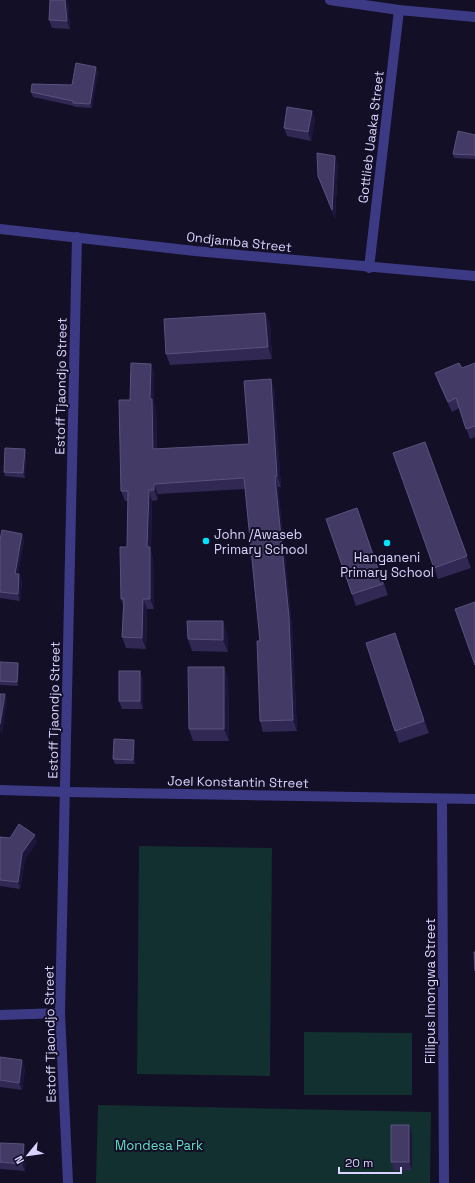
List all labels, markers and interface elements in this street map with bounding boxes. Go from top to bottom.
street label: Gottlieb Uaaka Street [354,70,388,204]
street label: Ondjamba Street [185,228,293,256]
street label: Estoff Tjaondjo Street [51,317,71,455]
place label: John /Awaseb Primary School [214,526,308,558]
marker: John /Awaseb Primary School [201,536,211,546]
marker: Hanganeni Primary School [382,538,392,548]
place label: Hanganeni Primary School [340,549,434,581]
street label: Estoff Tjaondjo Street [44,641,64,779]
street label: Joel Konstantin Street [167,772,309,792]
street label: Fillipus Imongwa Street [422,918,439,1064]
street label: Estoff Tjaondjo Street [40,965,60,1103]
north arrow [8,1135,48,1175]
park label: Mondesa Park [115,1137,203,1154]
scale bar [339,1149,401,1175]
text: N [11,1153,27,1166]
text: 20 m [345,1155,373,1171]

